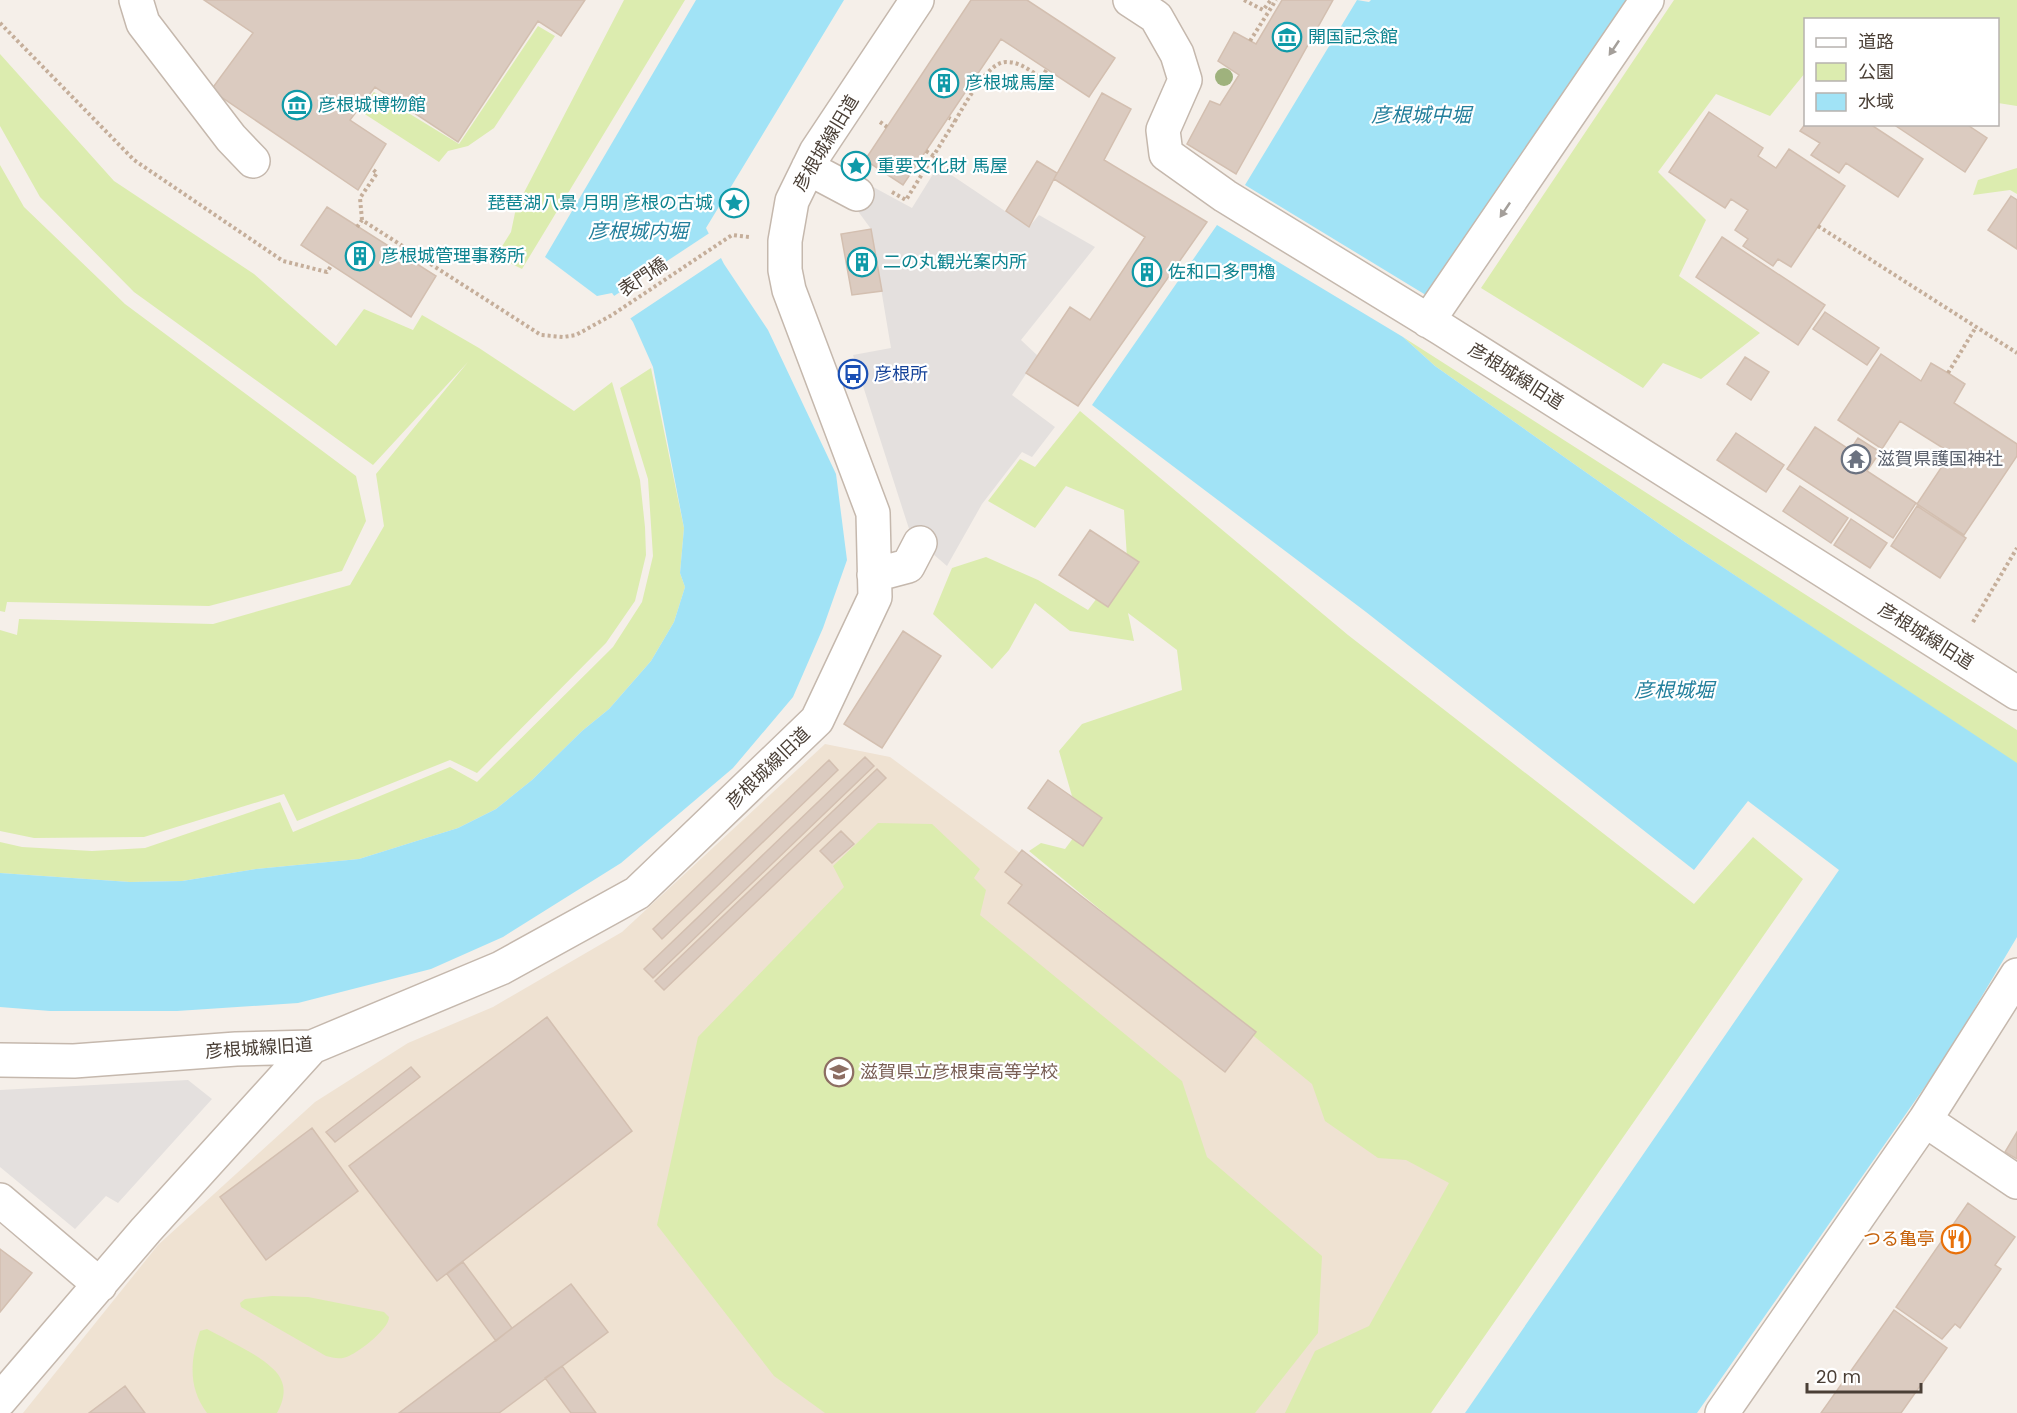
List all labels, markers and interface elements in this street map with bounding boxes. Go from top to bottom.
legend [1804,18,1999,126]
museum icon: 開国記念館 [1271,21,1303,53]
place label: 開国記念館 [1308,24,1398,49]
text: 道路 [1858,29,1894,54]
one-way arrow [1608,40,1620,56]
text: 公園 [1858,59,1894,84]
building icon: 彦根城馬屋 [928,67,960,99]
place label: 彦根城馬屋 [965,70,1055,95]
museum icon: 彦根城博物館 [281,89,313,121]
text: 水域 [1858,89,1894,114]
street label: 彦根城線旧道 [787,90,864,195]
place label: 彦根城博物館 [318,92,426,117]
water label: 彦根城中堀 [1371,101,1474,129]
place icon: 重要文化財 馬屋 [840,150,872,182]
place label: 重要文化財 馬屋 [877,153,1008,178]
place icon: 琵琶湖八景 月明 彦根の古城 [718,187,750,219]
place label: 琵琶湖八景 月明 彦根の古城 [487,190,713,215]
one-way arrow [1500,202,1511,218]
water label: 彦根城内堀 [588,217,691,245]
building icon: 彦根城管理事務所 [344,240,376,272]
place label: 彦根城管理事務所 [381,243,525,268]
building icon: 二の丸観光案内所 [846,246,878,278]
place label: 二の丸観光案内所 [883,249,1027,274]
street label: 表門橋 [613,251,672,302]
building icon: 佐和口多門櫓 [1131,256,1163,288]
place label: 佐和口多門櫓 [1168,259,1276,284]
street label: 彦根城線旧道 [1464,336,1569,415]
bus stop icon: 彦根所 [837,358,869,390]
place label: 彦根所 [874,361,928,386]
temple icon: 滋賀県護国神社 [1840,443,1872,475]
place label: 滋賀県護国神社 [1877,446,2003,471]
street label: 彦根城線旧道 [1874,596,1979,675]
water label: 彦根城堀 [1634,676,1717,704]
street label: 彦根城線旧道 [720,721,815,814]
street label: 彦根城線旧道 [204,1031,314,1064]
school or university icon: 滋賀県立彦根東高等学校 [823,1056,855,1088]
place label: 滋賀県立彦根東高等学校 [860,1059,1058,1084]
restaurant icon: つる亀亭 [1940,1223,1972,1255]
place label: つる亀亭 [1863,1226,1935,1251]
scale bar [1807,1356,1921,1394]
text: 20 m [1816,1364,1861,1389]

